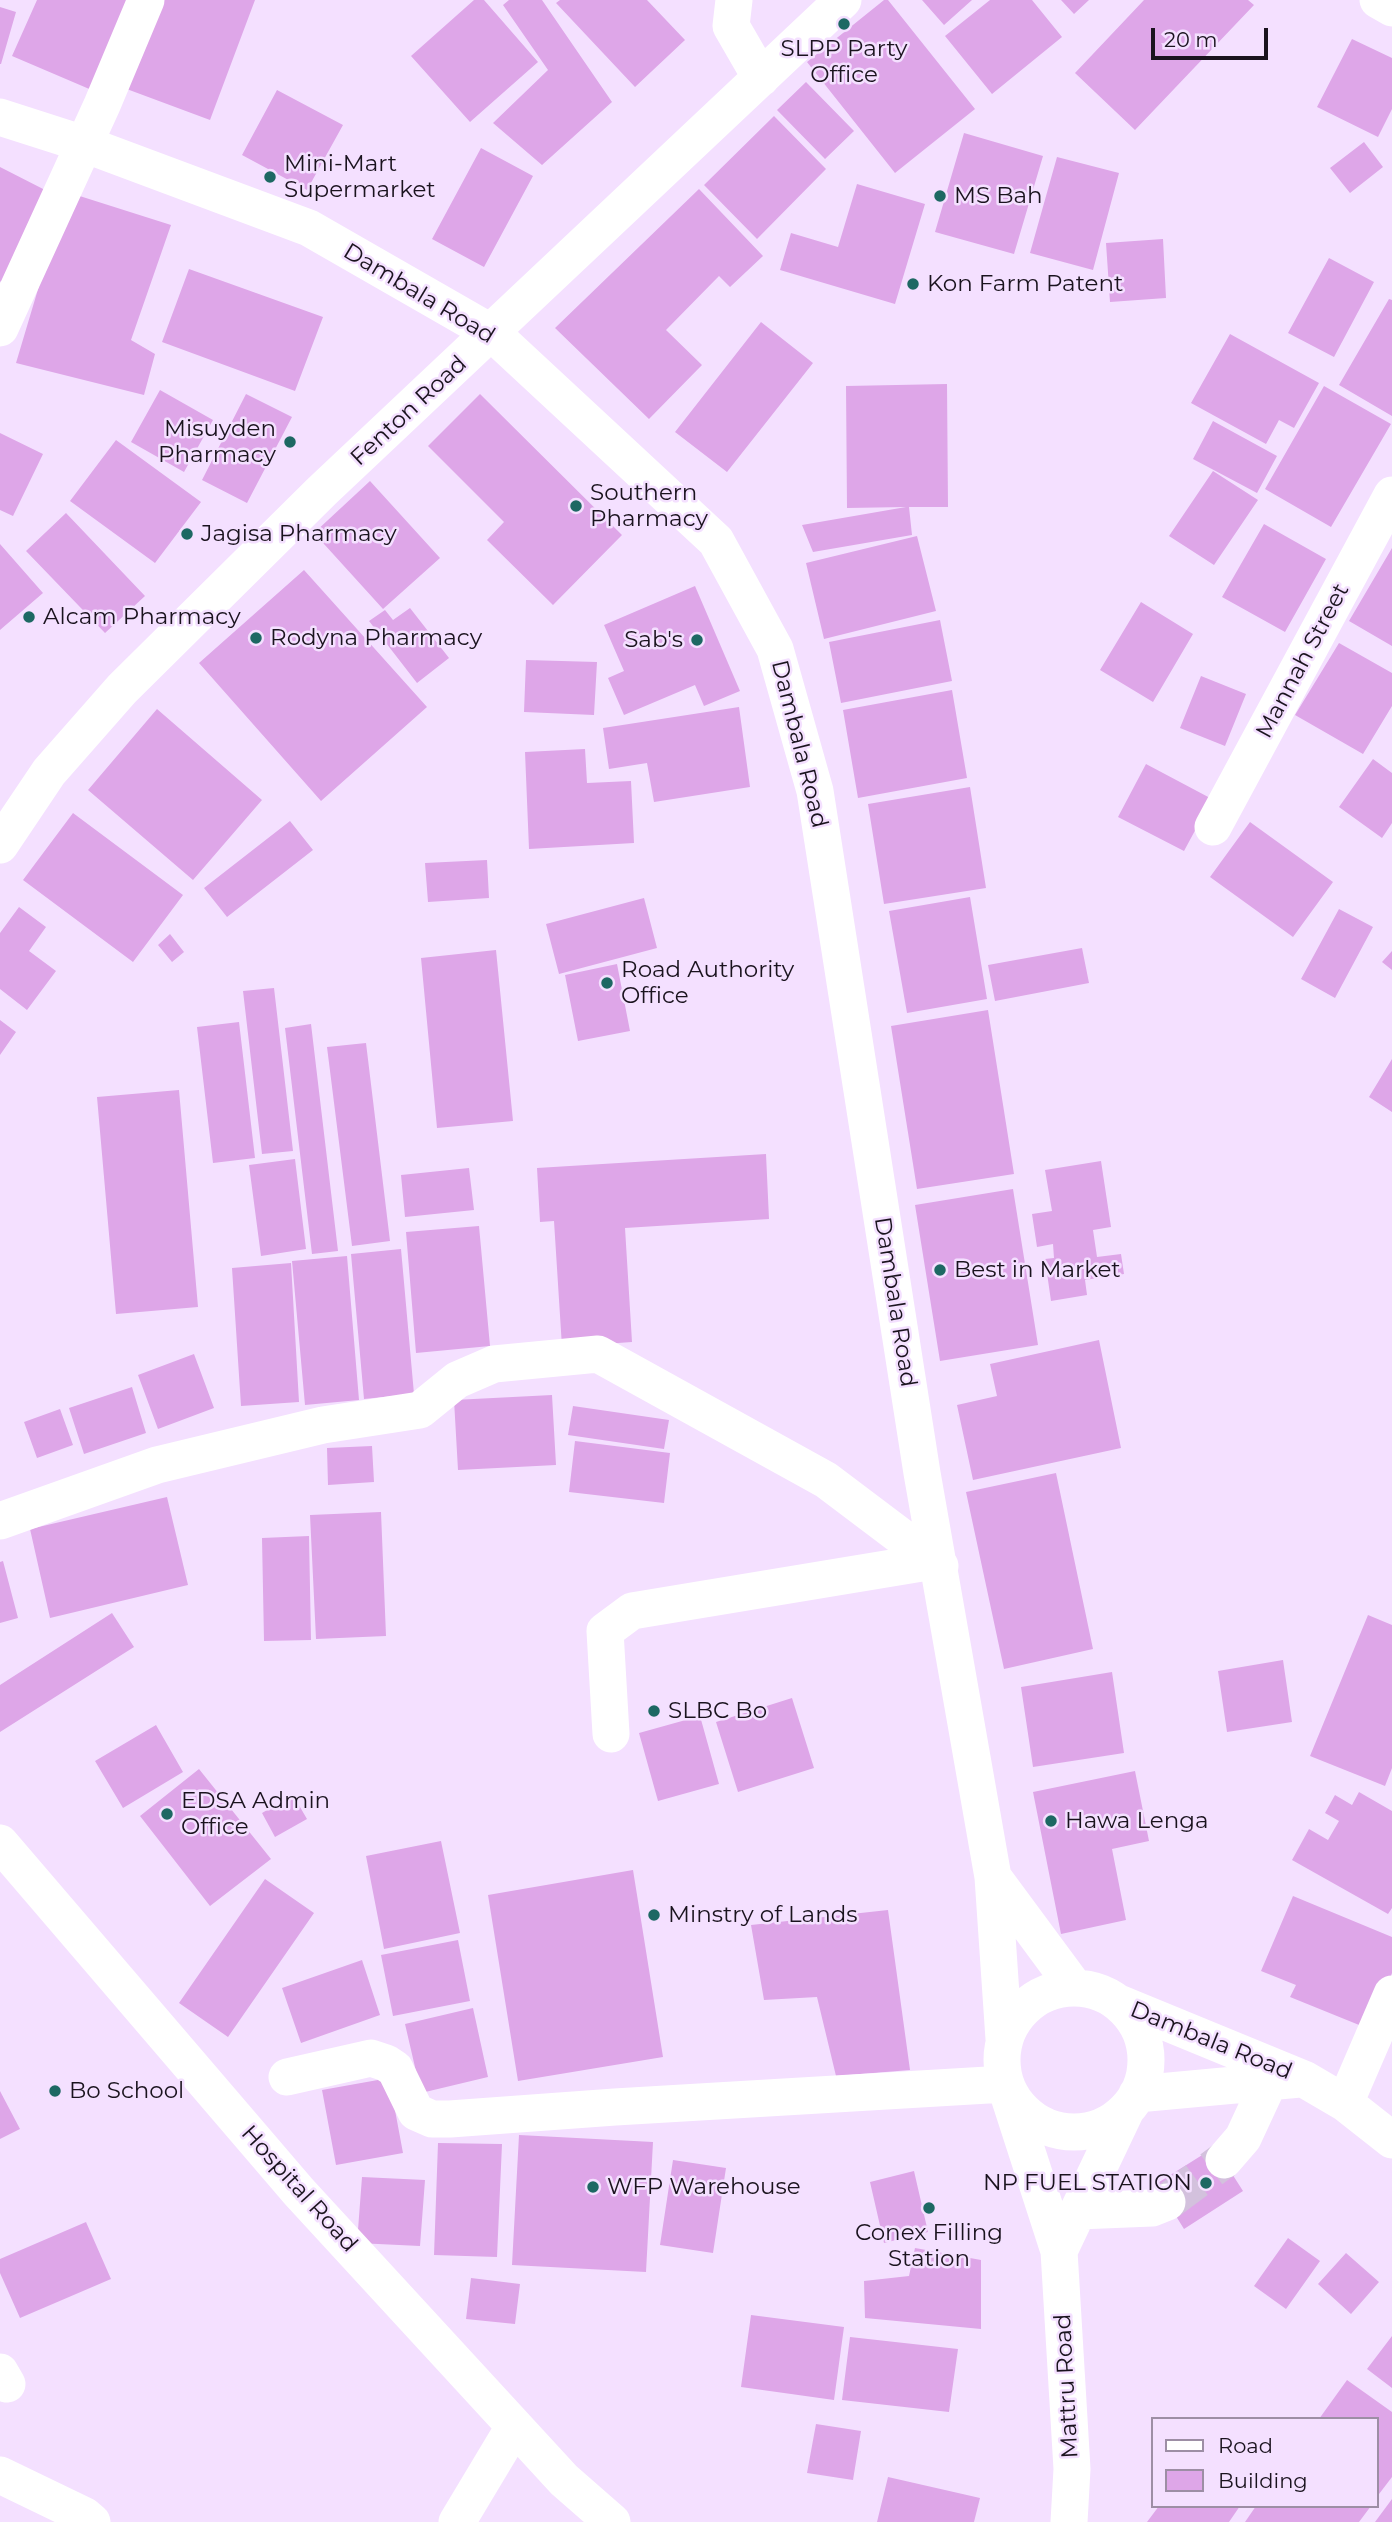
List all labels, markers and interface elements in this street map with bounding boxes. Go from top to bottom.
scale bar [1154,14,1271,58]
marker: SLPP Party Office [836,16,852,32]
text: 20 m [1164,27,1218,52]
place label: SLPP Party Office [781,35,907,89]
place label: Mini-Mart Supermarket [284,150,436,204]
marker: Mini-Mart Supermarket [262,169,278,185]
place label: MS Bah [954,182,1043,210]
marker: MS Bah [932,188,948,204]
street label: Dambala Road [338,238,500,350]
place label: Kon Farm Patent [927,270,1123,298]
marker: Kon Farm Patent [905,276,921,292]
street label: Fenton Road [345,350,473,472]
place label: Misuyden Pharmacy [158,415,276,469]
marker: Misuyden Pharmacy [282,434,298,450]
place label: Southern Pharmacy [590,479,708,533]
marker: Southern Pharmacy [568,498,584,514]
place label: Jagisa Pharmacy [201,520,397,548]
marker: Jagisa Pharmacy [179,526,195,542]
street label: Mannah Street [1251,579,1355,743]
place label: Alcam Pharmacy [43,603,241,631]
marker: Alcam Pharmacy [21,609,37,625]
place label: Rodyna Pharmacy [270,624,482,652]
place label: Sab's [624,626,683,654]
marker: Rodyna Pharmacy [248,630,264,646]
marker: Sab's [689,632,705,648]
street label: Dambala Road [765,657,833,831]
place label: Road Authority Office [621,956,794,1010]
marker: Road Authority Office [599,975,615,991]
street label: Dambala Road [868,1215,922,1389]
place label: Best in Market [954,1256,1121,1284]
marker: Best in Market [932,1262,948,1278]
place label: SLBC Bo [668,1697,767,1725]
marker: SLBC Bo [646,1703,662,1719]
place label: EDSA Admin Office [181,1787,330,1841]
marker: EDSA Admin Office [159,1806,175,1822]
place label: Hawa Lenga [1065,1807,1209,1835]
marker: Hawa Lenga [1043,1813,1059,1829]
place label: Minstry of Lands [668,1901,858,1929]
marker: Minstry of Lands [646,1907,662,1923]
street label: Dambala Road [1126,1996,1296,2086]
place label: Bo School [69,2077,184,2105]
marker: Bo School [47,2083,63,2099]
street label: Hospital Road [235,2120,363,2258]
place label: NP FUEL STATION [983,2169,1192,2197]
place label: WFP Warehouse [607,2173,801,2201]
marker: NP FUEL STATION [1198,2175,1214,2191]
marker: WFP Warehouse [585,2179,601,2195]
marker: Conex Filling Station [921,2200,937,2216]
place label: Conex Filling Station [855,2219,1003,2273]
street label: Mattru Road [1049,2313,1085,2459]
legend [1150,2417,1378,2508]
text: Road [1218,2433,1273,2458]
text: Building [1218,2468,1308,2493]

